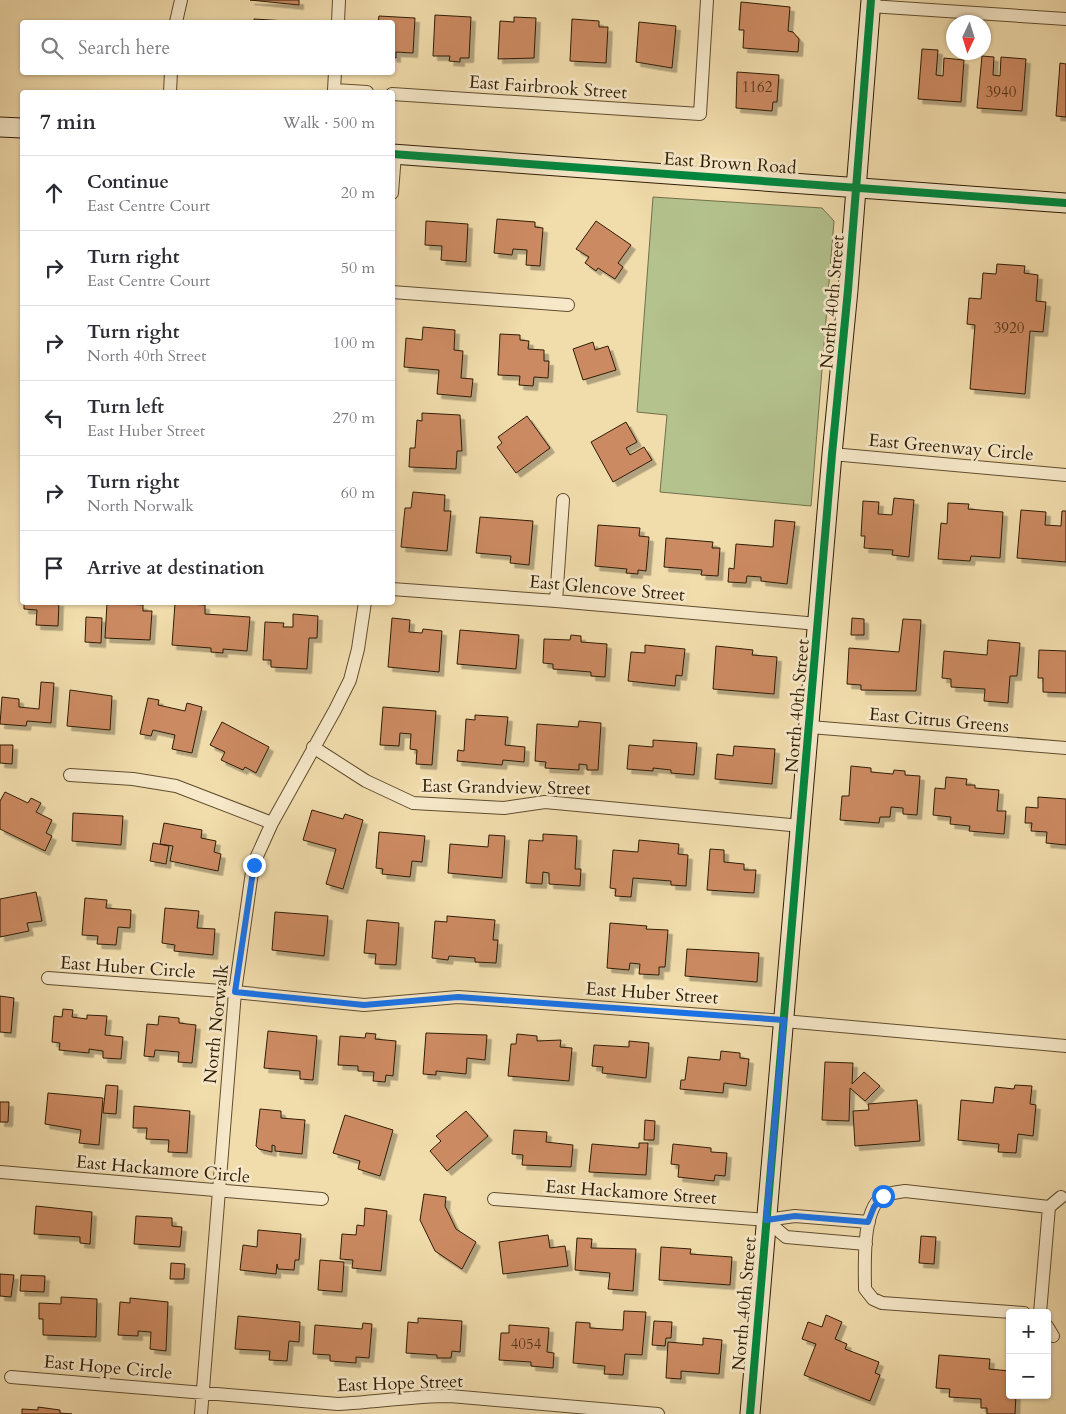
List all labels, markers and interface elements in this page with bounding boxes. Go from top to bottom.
north arrow [946,15,991,60]
search box [20,20,395,75]
icon: search [38,34,66,62]
text: Search here [78,35,170,61]
street label: East Fairbrook Street [468,69,628,106]
house number: 1162 [742,77,773,97]
house number: 3940 [986,82,1017,102]
text: 7 min [40,108,96,137]
text: Walk · 500 m [283,112,375,134]
street label: East Brown Road [663,146,798,181]
text: Continue [87,169,169,195]
icon: ahead [40,179,68,207]
text: 20 m [341,182,375,204]
text: East Centre Court [87,195,210,217]
street label: North 40th Street [814,234,851,370]
text: Turn right [87,244,179,270]
icon: right [40,254,68,282]
text: 50 m [341,257,375,279]
text: East Centre Court [87,270,210,292]
house number: 3920 [994,318,1025,338]
text: Turn right [87,319,179,345]
icon: right [40,329,68,357]
text: 100 m [333,332,375,354]
text: North 40th Street [87,345,206,367]
text: Turn left [87,394,164,420]
icon: left [40,404,68,432]
text: 270 m [333,407,375,429]
text: East Huber Street [87,420,205,442]
street label: East Greenway Circle [867,428,1035,467]
text: Turn right [87,469,179,495]
icon: right [40,479,68,507]
text: 60 m [341,482,375,504]
text: North Norwalk [87,495,194,517]
icon: arrive [40,554,68,582]
text: Arrive at destination [87,555,264,581]
street label: East Glencove Street [528,569,686,608]
street label: North 40th Street [779,638,816,774]
street label: East Citrus Greens [868,702,1010,739]
street label: East Grandview Street [421,774,591,801]
route end [243,854,266,877]
street label: East Huber Circle [59,950,197,985]
street label: North Norwalk [198,963,235,1085]
street label: East Huber Street [585,976,719,1011]
street label: East Hackamore Circle [75,1149,251,1190]
street label: East Hackamore Street [544,1174,718,1211]
route start [872,1185,895,1208]
street label: North 40th Street [726,1236,763,1372]
map controls [1006,1309,1051,1399]
button: + [1006,1309,1051,1354]
house number: 4054 [511,1334,542,1354]
street label: East Hope Circle [43,1349,173,1386]
button: − [1006,1354,1051,1399]
street label: East Hope Street [337,1369,464,1398]

